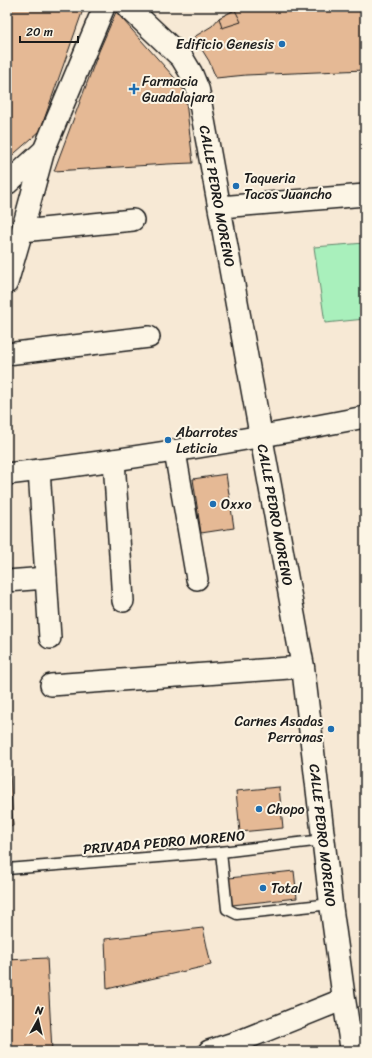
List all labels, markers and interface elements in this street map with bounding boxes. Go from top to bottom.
scale bar [20,18,78,44]
text: 20 m [26,21,53,43]
place label: Edificio Genesis [176,32,275,57]
marker: Edificio Genesis [277,39,287,49]
place label: Farmacia Guadalajara [142,69,215,110]
marker: Farmacia Guadalajara [129,84,139,94]
street label: CALLE PEDRO MORENO [192,123,242,269]
place label: Taqueria Tacos Juancho [244,166,332,207]
marker: Taqueria Tacos Juancho [231,181,241,191]
place label: Abarrotes Leticia [175,420,238,461]
marker: Abarrotes Leticia [163,435,173,445]
street label: CALLE PEDRO MORENO [250,442,300,588]
place label: Oxxo [221,492,252,517]
marker: Oxxo [208,499,218,509]
place label: Carnes Asadas Perronas [235,709,324,750]
marker: Carnes Asadas Perronas [326,724,336,734]
street label: CALLE PEDRO MORENO [302,762,343,908]
place label: Chopo [267,797,305,822]
marker: Chopo [254,804,264,814]
street label: PRIVADA PEDRO MORENO [82,823,246,862]
place label: Total [271,876,303,901]
marker: Total [258,883,268,893]
north arrow [18,1000,58,1040]
text: N [33,1001,45,1021]

